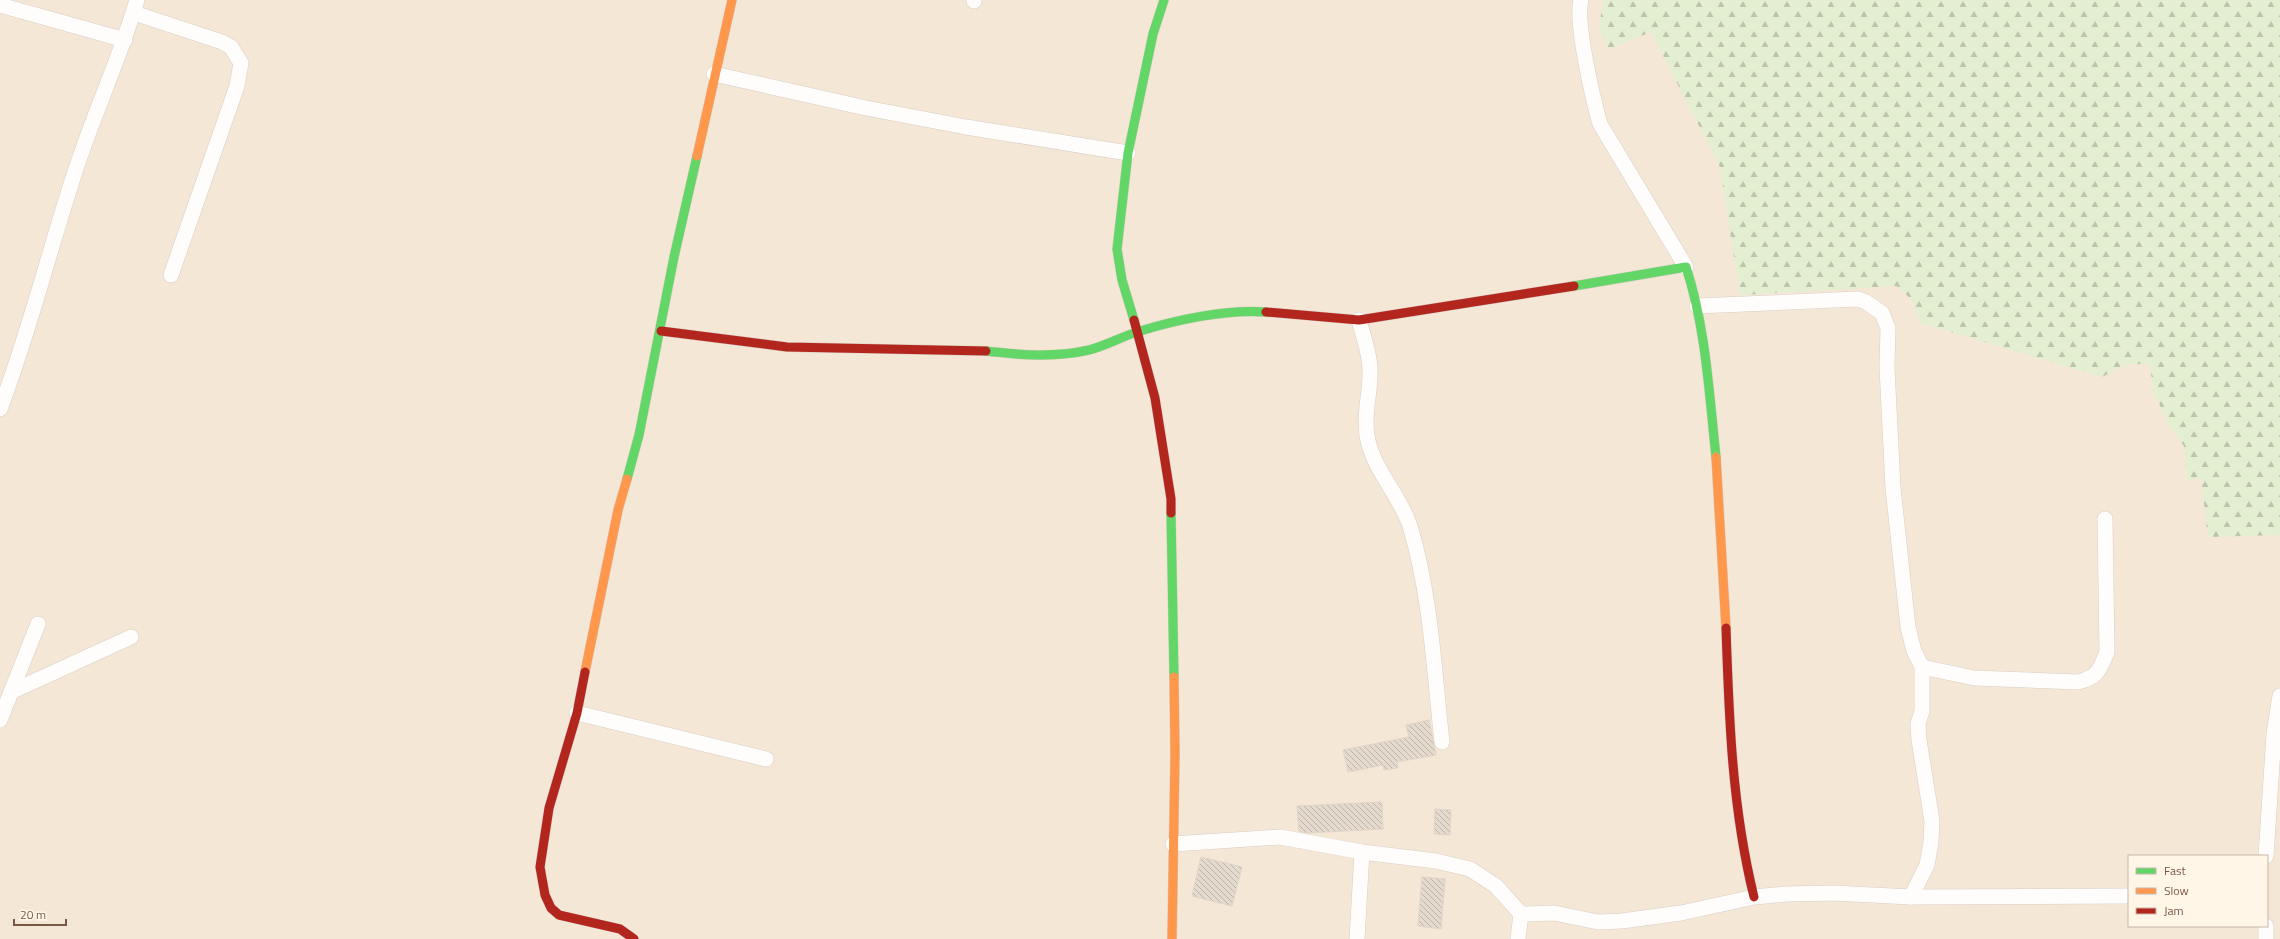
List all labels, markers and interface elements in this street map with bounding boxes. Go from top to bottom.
legend [2128,855,2268,927]
text: Fast [2164,861,2187,880]
text: Slow [2164,881,2189,900]
scale bar [14,901,66,927]
text: Jam [2164,901,2184,920]
text: 20 m [20,905,46,924]

